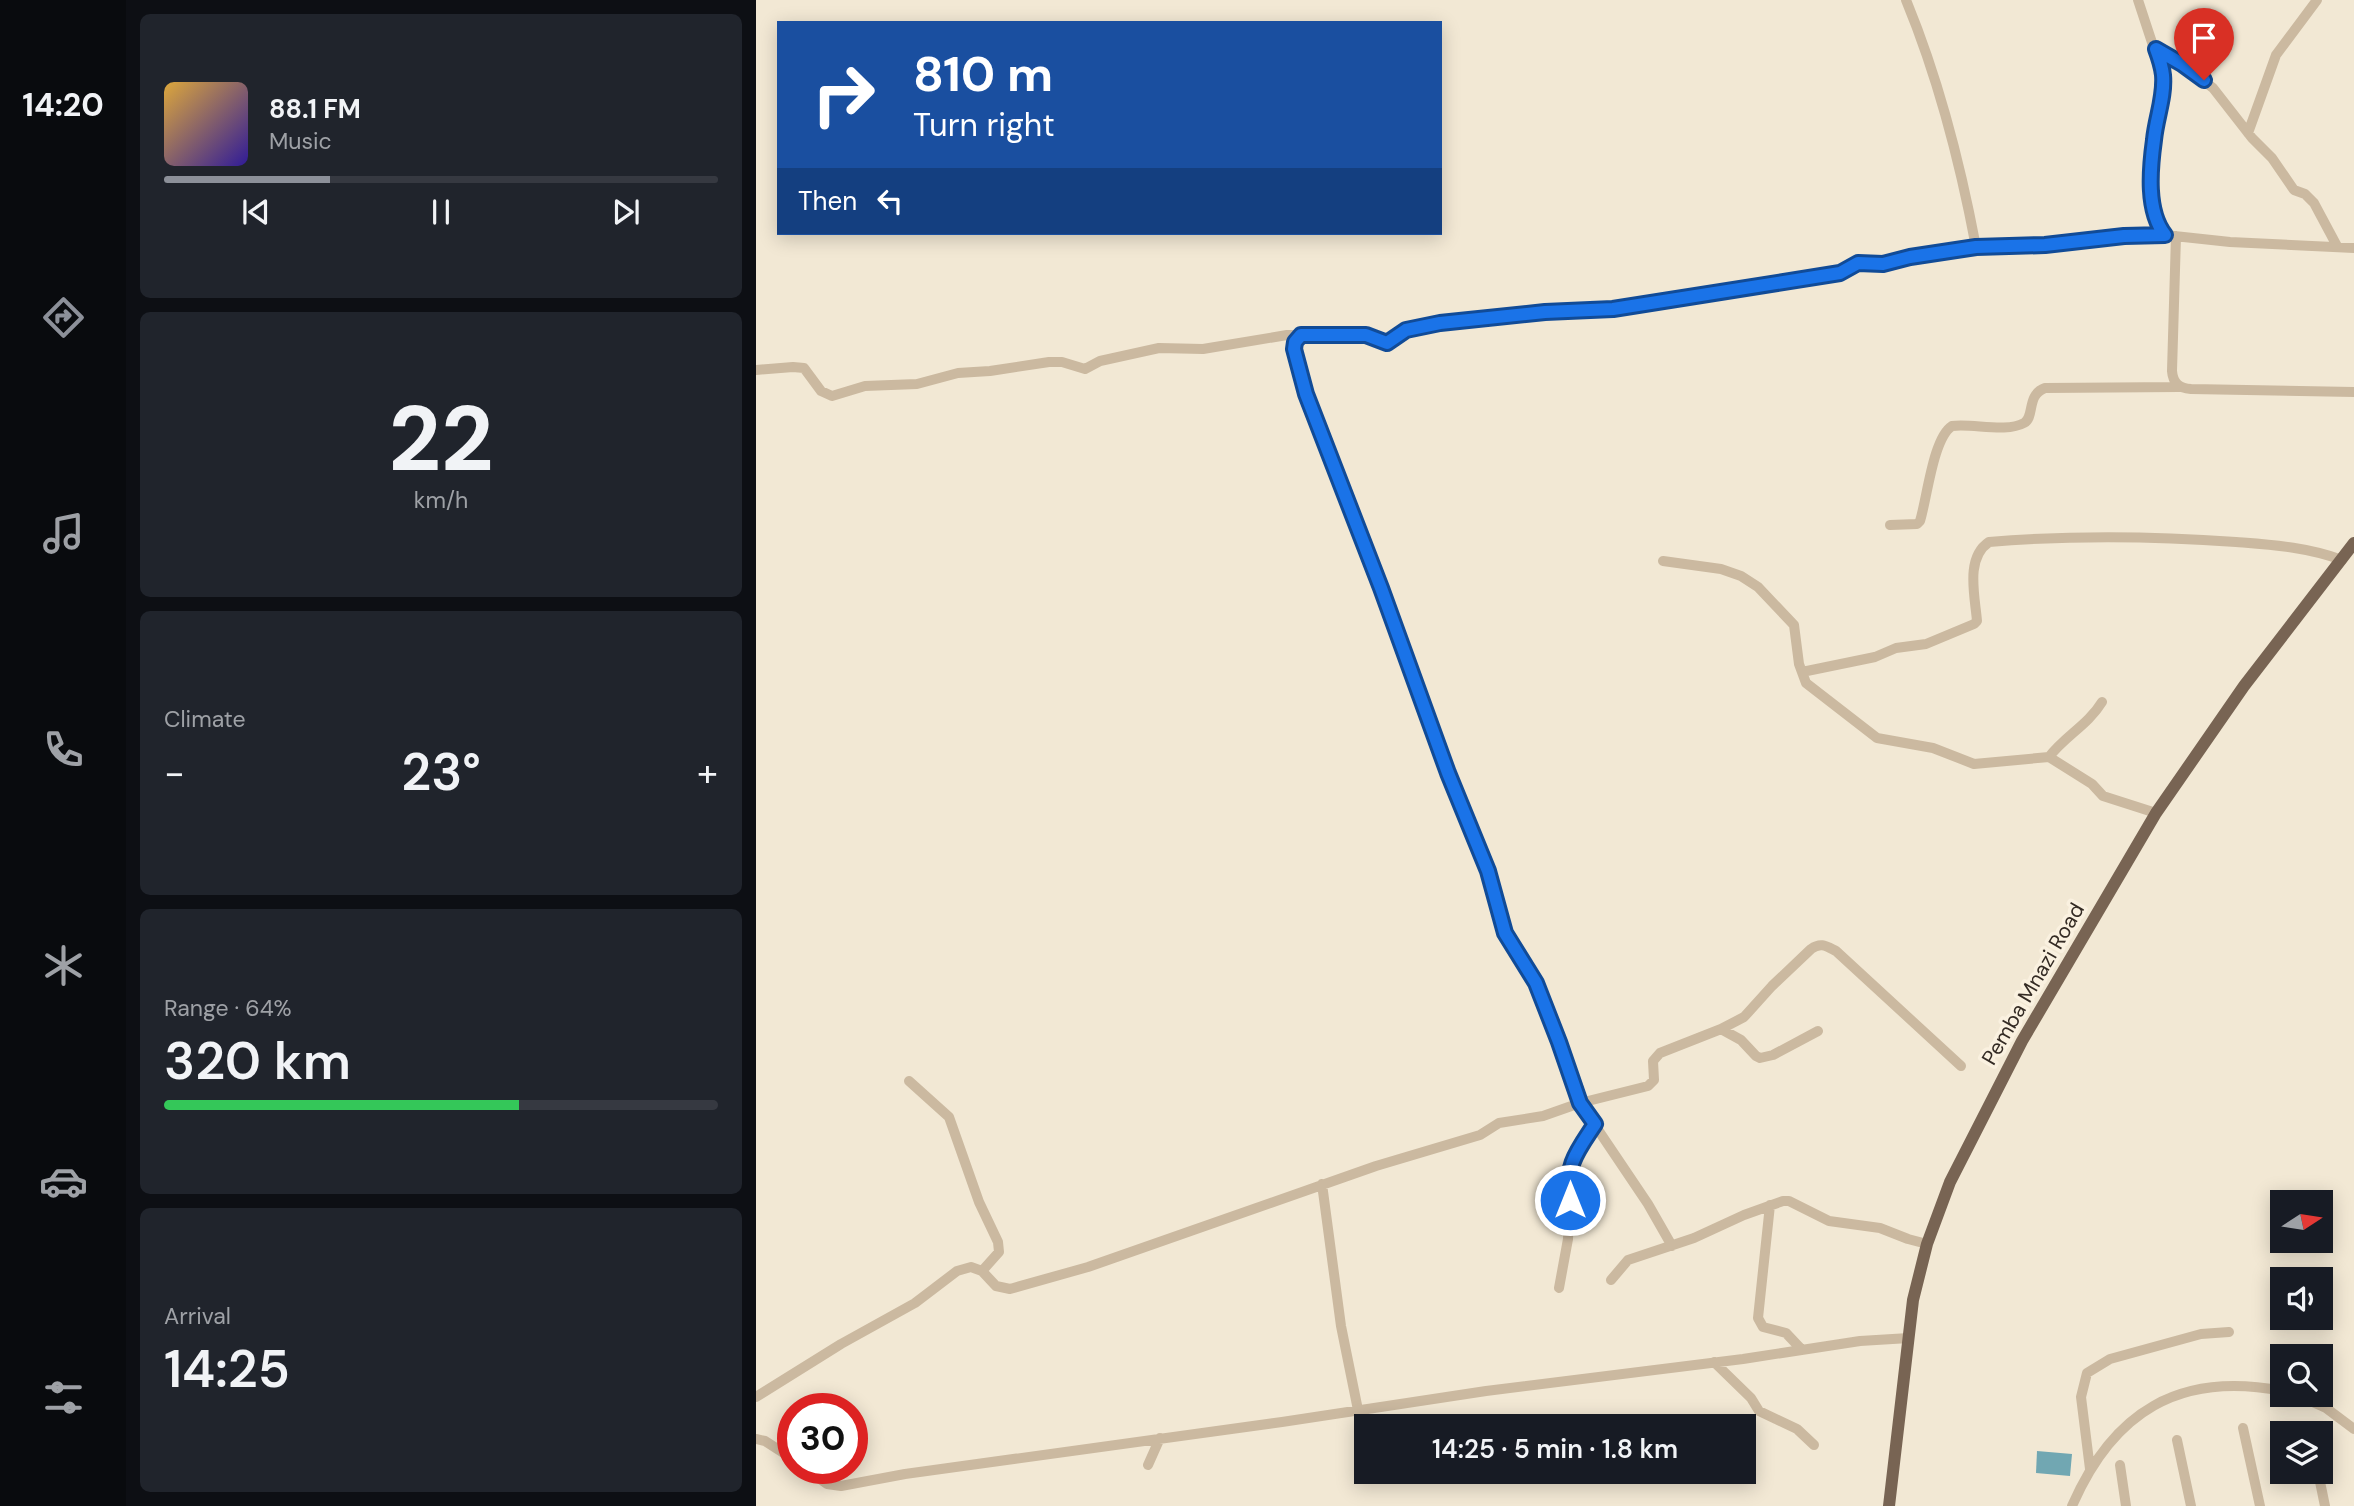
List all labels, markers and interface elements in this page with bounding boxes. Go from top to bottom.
pin [2174,8,2234,80]
icon: arrive [2185,19,2223,57]
text: 810 m [913,42,1053,106]
icon: right [798,49,889,140]
text: 14:20 [22,84,104,126]
text: 88.1 FM [269,92,361,126]
text: Turn right [913,104,1055,146]
text: Music [269,126,332,156]
icon: left [871,182,909,220]
text: Then [798,184,857,218]
icon: previous [237,193,275,231]
icon: pause [422,193,460,231]
icon: next [607,193,645,231]
icon: directions [39,293,88,342]
text: 22 [388,380,494,498]
text: km/h [414,485,468,515]
icon: music [39,509,88,558]
text: Climate [164,704,246,734]
icon: phone [39,725,88,774]
text: 23° [401,738,481,806]
text: − [164,748,185,798]
text: + [697,748,718,798]
street label: Pemba Mnazi Road [1975,898,2091,1070]
icon: climate [39,941,88,990]
text: Range · 64% [164,993,292,1023]
text: 320 km [164,1027,351,1095]
icon: car [39,1157,88,1206]
position arrow [1533,1163,1607,1237]
north arrow [2270,1190,2333,1253]
map controls [2270,1190,2333,1484]
button: sound [2270,1267,2333,1330]
text: Arrival [164,1301,231,1331]
text: 14:25 [164,1335,290,1403]
button: search [2270,1344,2333,1407]
icon: filters [39,1373,88,1422]
speed limit sign: 30 [777,1393,868,1484]
button: layers [2270,1421,2333,1484]
text: 14:25 · 5 min · 1.8 km [1432,1432,1678,1466]

